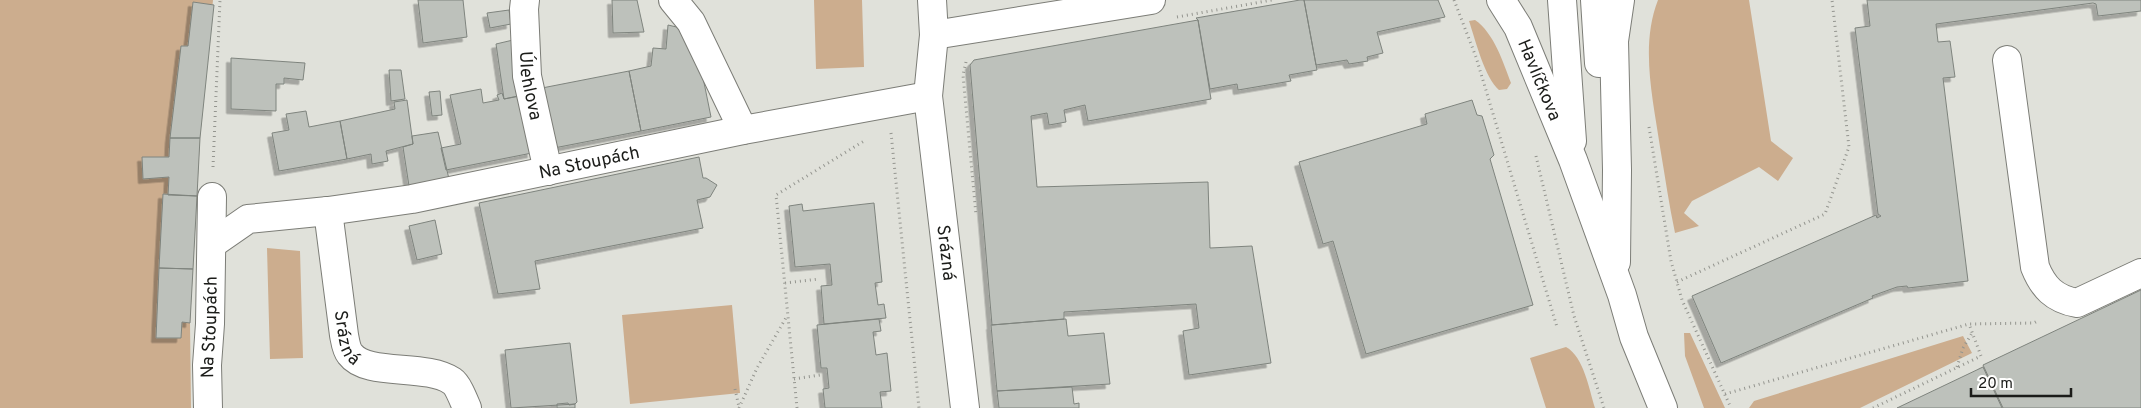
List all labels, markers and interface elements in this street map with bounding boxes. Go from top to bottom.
street label: Havlíčkova [1511,36,1566,125]
street label: Úlehlova [513,50,546,123]
street label: Na Stoupách [537,142,642,185]
street label: Srázná [930,224,960,282]
street label: Na Stoupách [197,276,224,378]
street label: Srázná [328,309,364,371]
scale bar [1971,366,2071,398]
text: 20 m [1978,375,2013,394]

